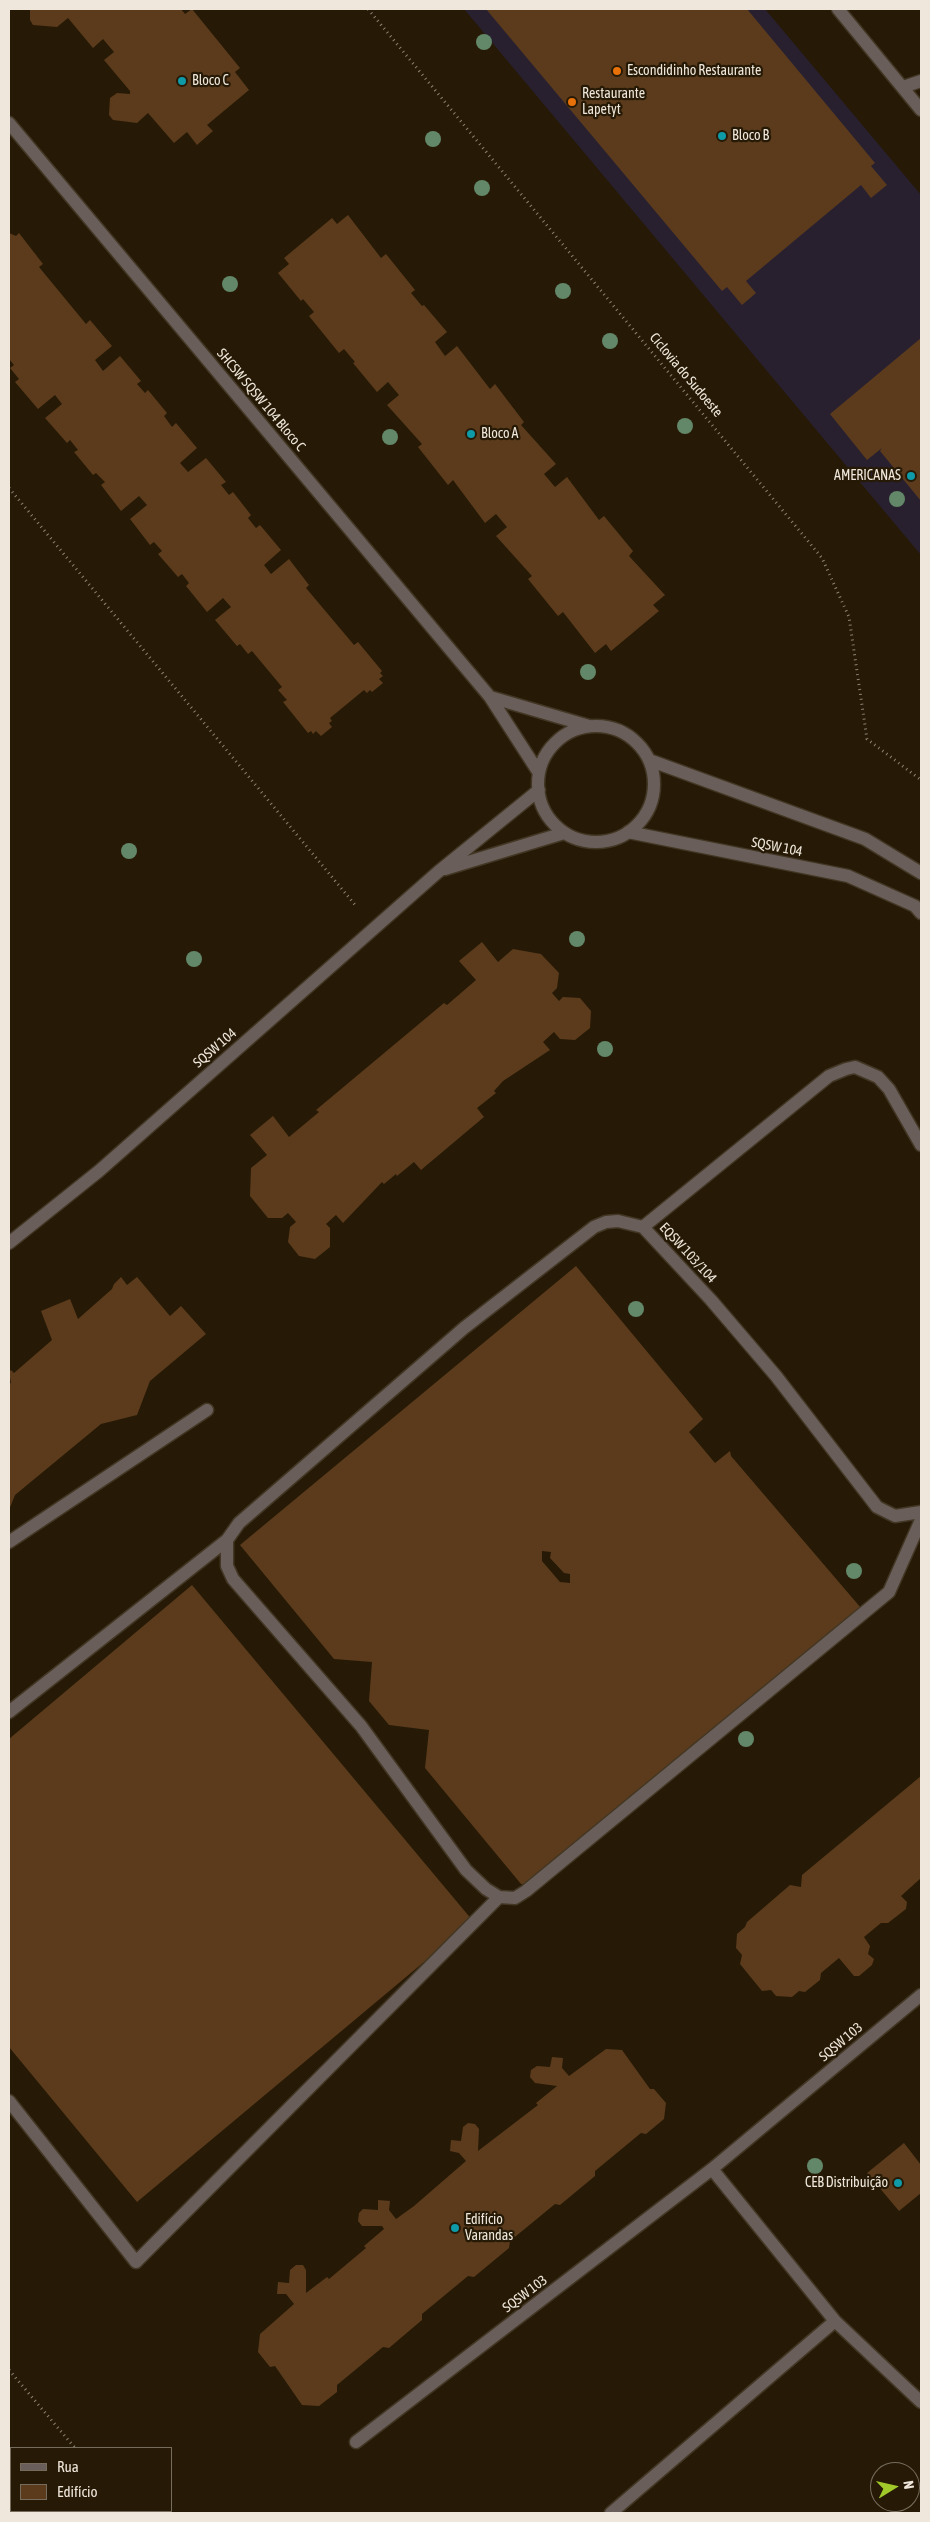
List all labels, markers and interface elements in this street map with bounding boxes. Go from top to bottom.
place label: Escondidinho Restaurante [627,63,761,79]
marker: Escondidinho Restaurante [611,65,623,77]
place label: Bloco C [192,73,229,89]
marker: Bloco C [176,75,188,87]
place label: Restaurante Lapetyt [582,86,645,118]
marker: Restaurante Lapetyt [566,96,578,108]
place label: Bloco B [732,128,769,144]
marker: Bloco B [716,130,728,142]
street label: Ciclovia do Sudoeste [646,330,726,420]
street label: SHCSW SQSW 104 Bloco C [213,345,309,455]
place label: Bloco A [481,426,518,442]
marker: Bloco A [465,428,477,440]
place label: AMERICANAS [834,468,901,484]
marker: AMERICANAS [905,470,917,482]
street label: SQSW 104 [750,834,804,860]
street label: SQSW 104 [190,1025,240,1071]
street label: EQSW 103/104 [656,1219,720,1287]
street label: SQSW 103 [816,2019,866,2065]
place label: CEB Distribuição [805,2175,888,2191]
marker: CEB Distribuição [892,2177,904,2189]
place label: Edifício Varandas [465,2212,513,2244]
marker: Edifício Varandas [449,2222,461,2234]
street label: SQSW 103 [499,2272,551,2316]
legend [10,2447,172,2512]
text: Rua [57,2458,79,2475]
north arrow [870,2462,920,2512]
text: N [900,2479,917,2490]
text: Edifício [57,2483,98,2500]

